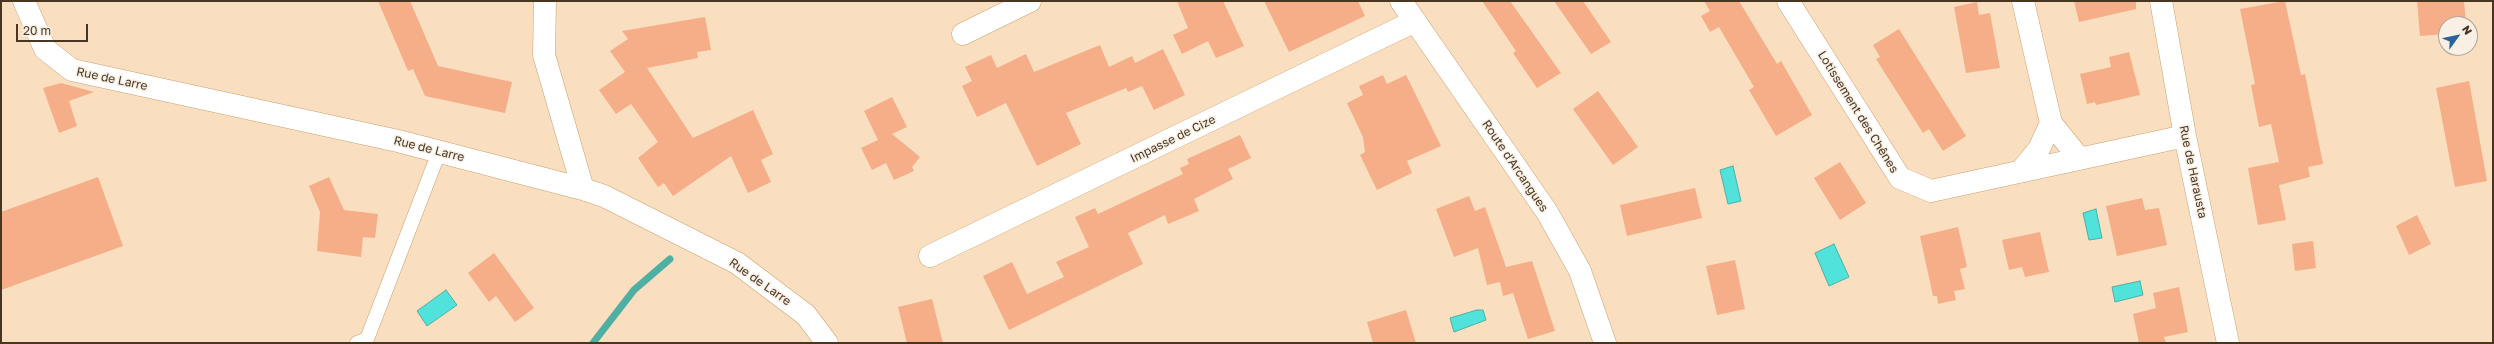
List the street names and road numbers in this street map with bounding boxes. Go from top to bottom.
street label: Lotissement des Chênes [1814,48,1902,176]
street label: Rue de Larre [75,64,149,94]
street label: Impasse de Cize [1128,112,1218,166]
street label: Route d'Arcangues [1479,117,1551,215]
street label: Rue de Harausta [2176,124,2210,220]
street label: Rue de Larre [392,133,466,165]
street label: Rue de Larre [726,255,794,309]

